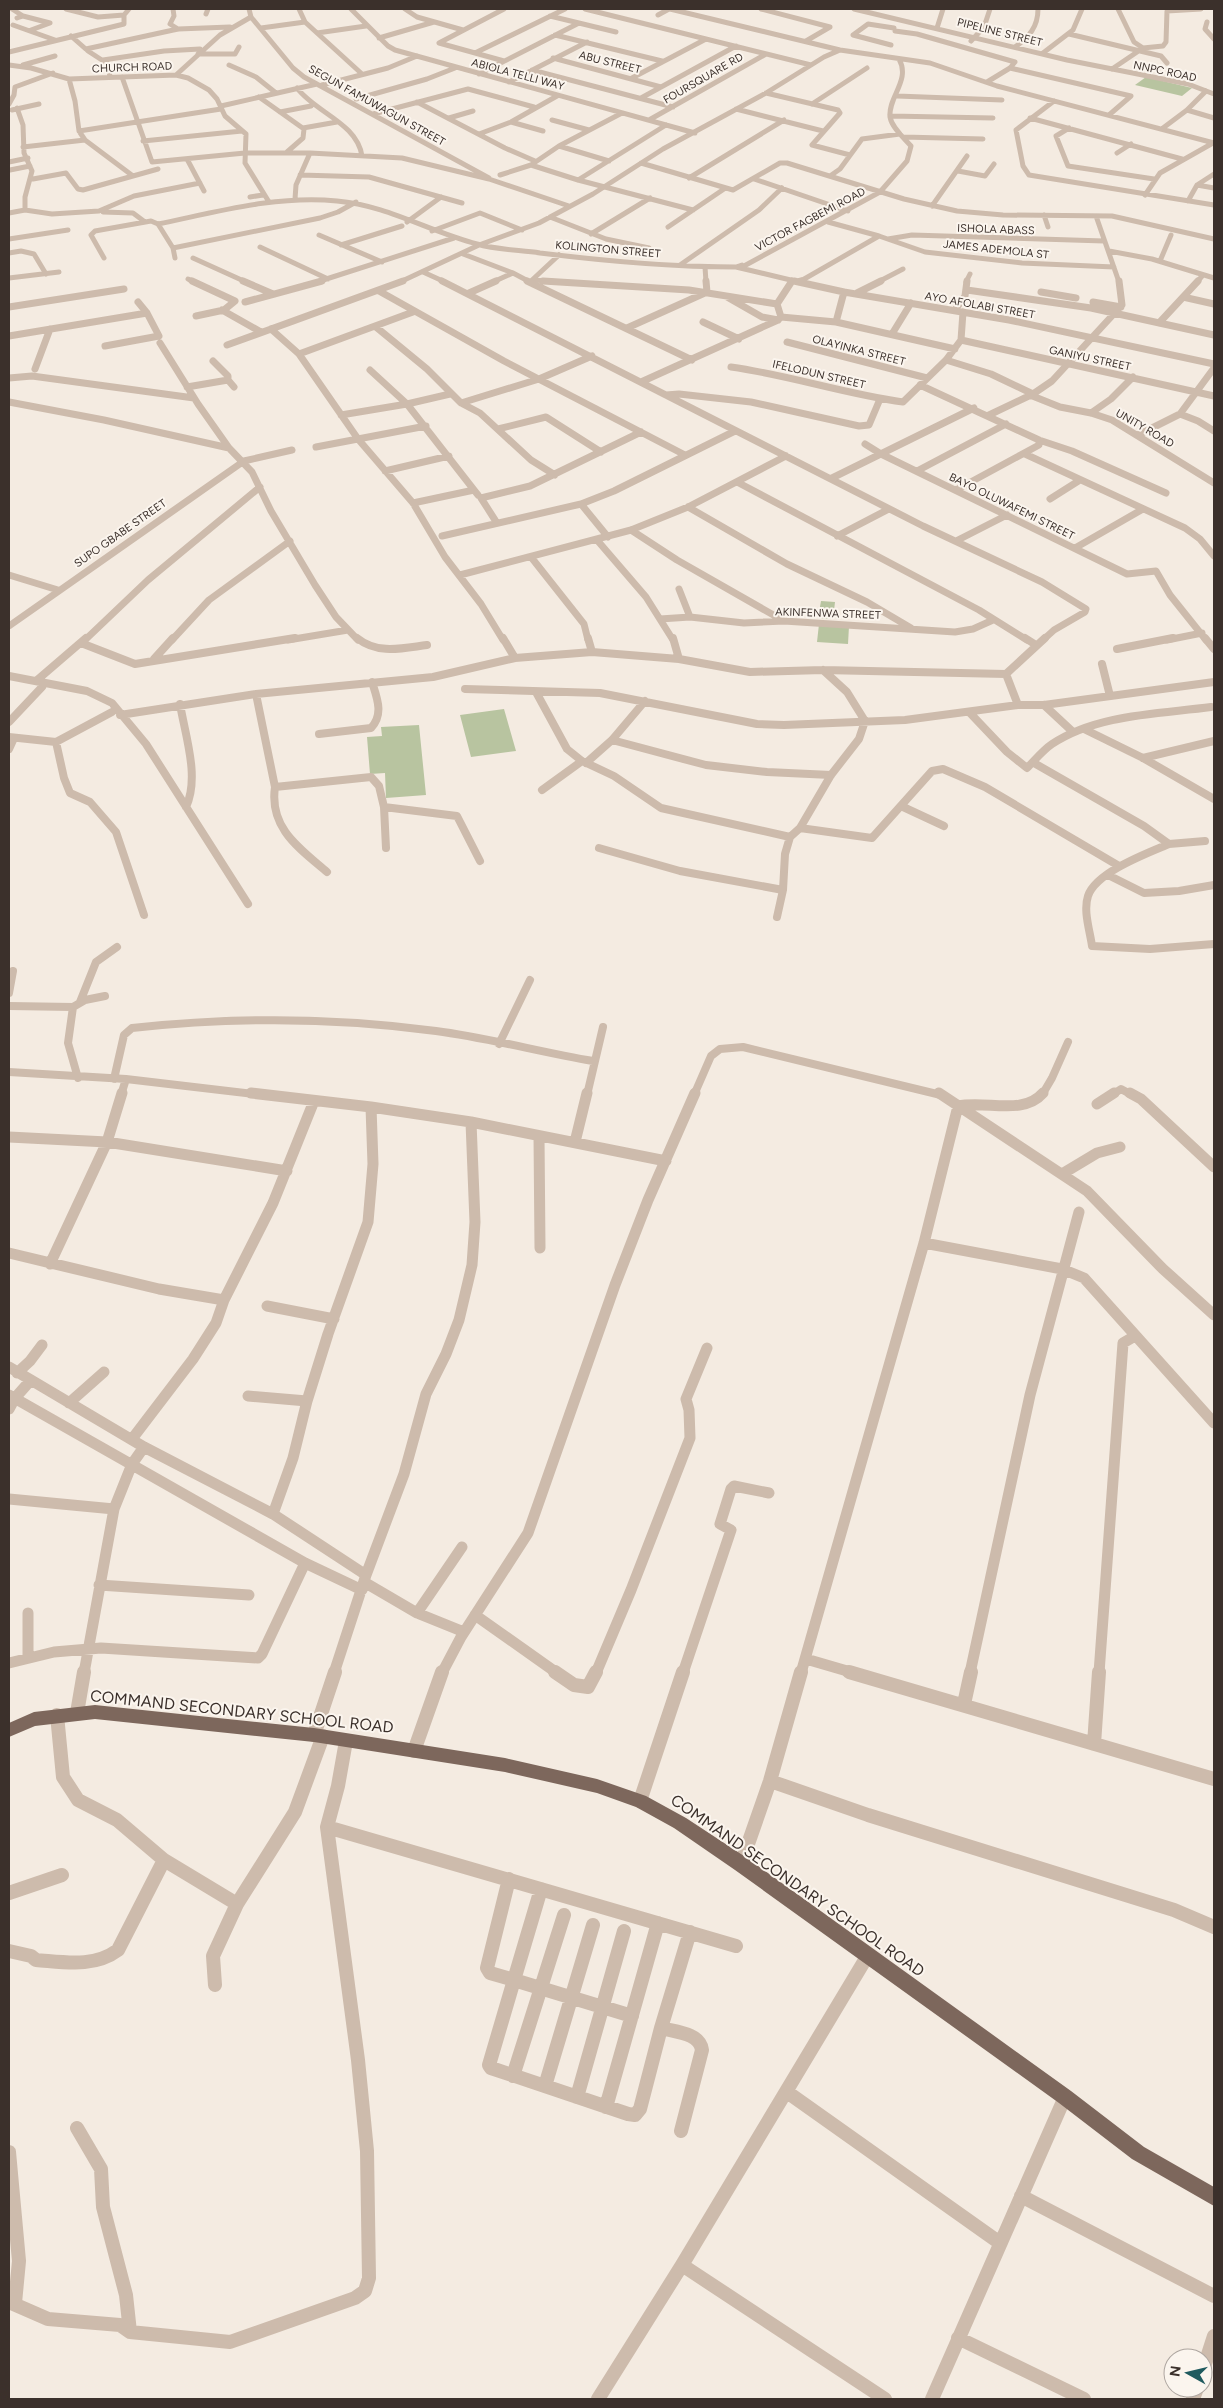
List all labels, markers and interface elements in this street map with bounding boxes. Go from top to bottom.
street label: PIPELINE STREET [956,16,1044,49]
street label: ABU STREET [578,48,642,76]
street label: FOURSQUARE RD [661,50,746,107]
street label: ABIOLA TELLI WAY [470,56,566,93]
street label: NNPC ROAD [1132,58,1198,85]
street label: CHURCH ROAD [92,60,173,75]
street label: SEGUN FAMUWAGUN STREET [306,62,448,149]
street label: VICTOR FAGBEMI ROAD [753,185,868,254]
street label: ISHOLA ABASS [957,222,1035,237]
street label: JAMES ADEMOLA ST [942,237,1050,262]
street label: KOLINGTON STREET [555,238,661,261]
street label: AYO AFOLABI STREET [924,289,1036,322]
street label: OLAYINKA STREET [811,333,907,368]
street label: GANIYU STREET [1048,343,1132,373]
street label: IFELODUN STREET [771,357,867,391]
street label: UNITY ROAD [1113,407,1177,451]
street label: BAYO OLUWAFEMI STREET [947,470,1077,543]
street label: SUPO GBABE STREET [72,497,169,570]
street label: AKINFENWA STREET [775,605,881,622]
street label: COMMAND SECONDARY SCHOOL ROAD [89,1686,395,1737]
street label: COMMAND SECONDARY SCHOOL ROAD [667,1790,928,1981]
north arrow [1163,2348,1213,2398]
text: N [1166,2365,1185,2378]

